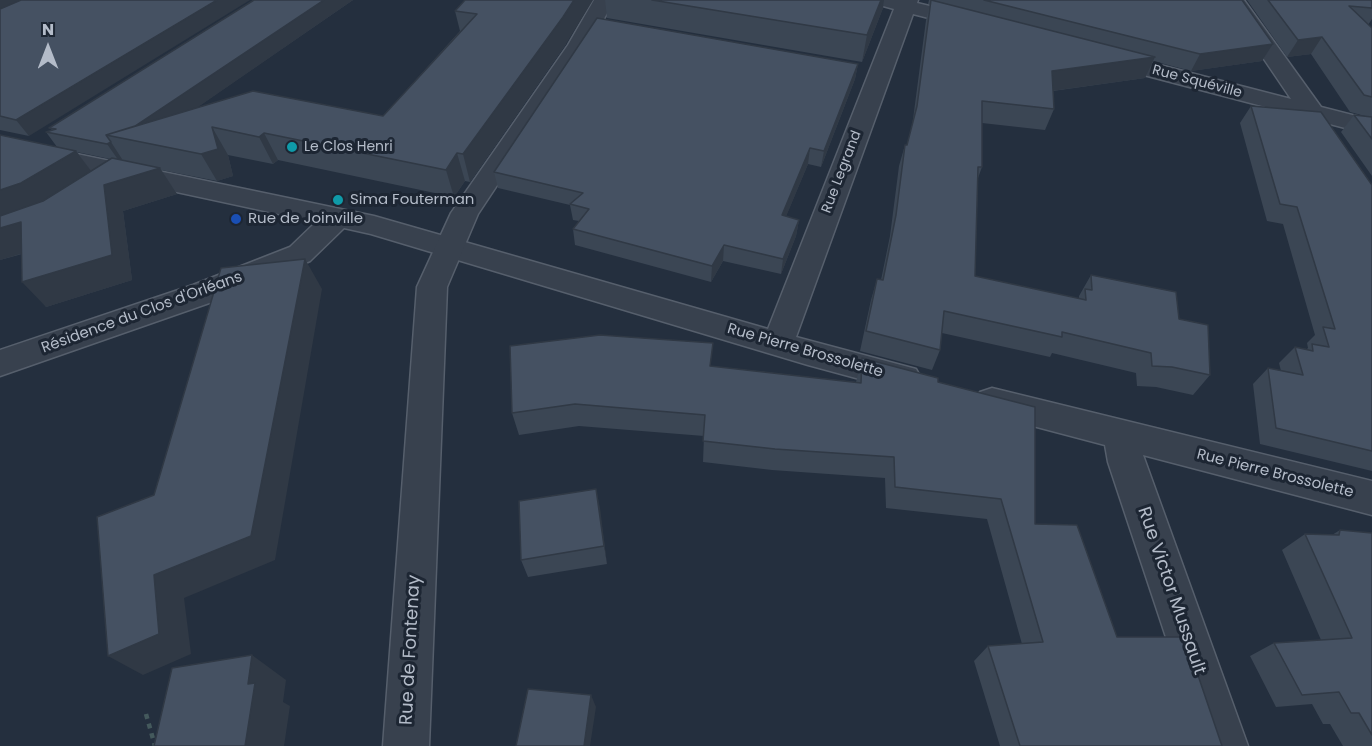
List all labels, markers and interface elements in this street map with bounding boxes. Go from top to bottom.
north arrow [18,18,78,78]
text: N [42,18,54,41]
street label: Rue Squéville [1150,62,1244,102]
street label: Rue Legrand [819,128,865,216]
place label: Le Clos Henri [304,139,393,155]
marker: Le Clos Henri [285,140,299,154]
place label: Sima Fouterman [350,191,474,209]
marker: Sima Fouterman [331,193,345,207]
place label: Rue de Joinville [248,210,363,228]
marker: Rue de Joinville [229,212,243,226]
street label: Résidence du Clos d'Orléans [39,268,245,358]
street label: Rue Pierre Brossolette [725,320,885,382]
street label: Rue Pierre Brossolette [1195,446,1355,502]
street label: Rue Victor Mussault [1132,504,1210,678]
street label: Rue de Fontenay [396,574,426,726]

